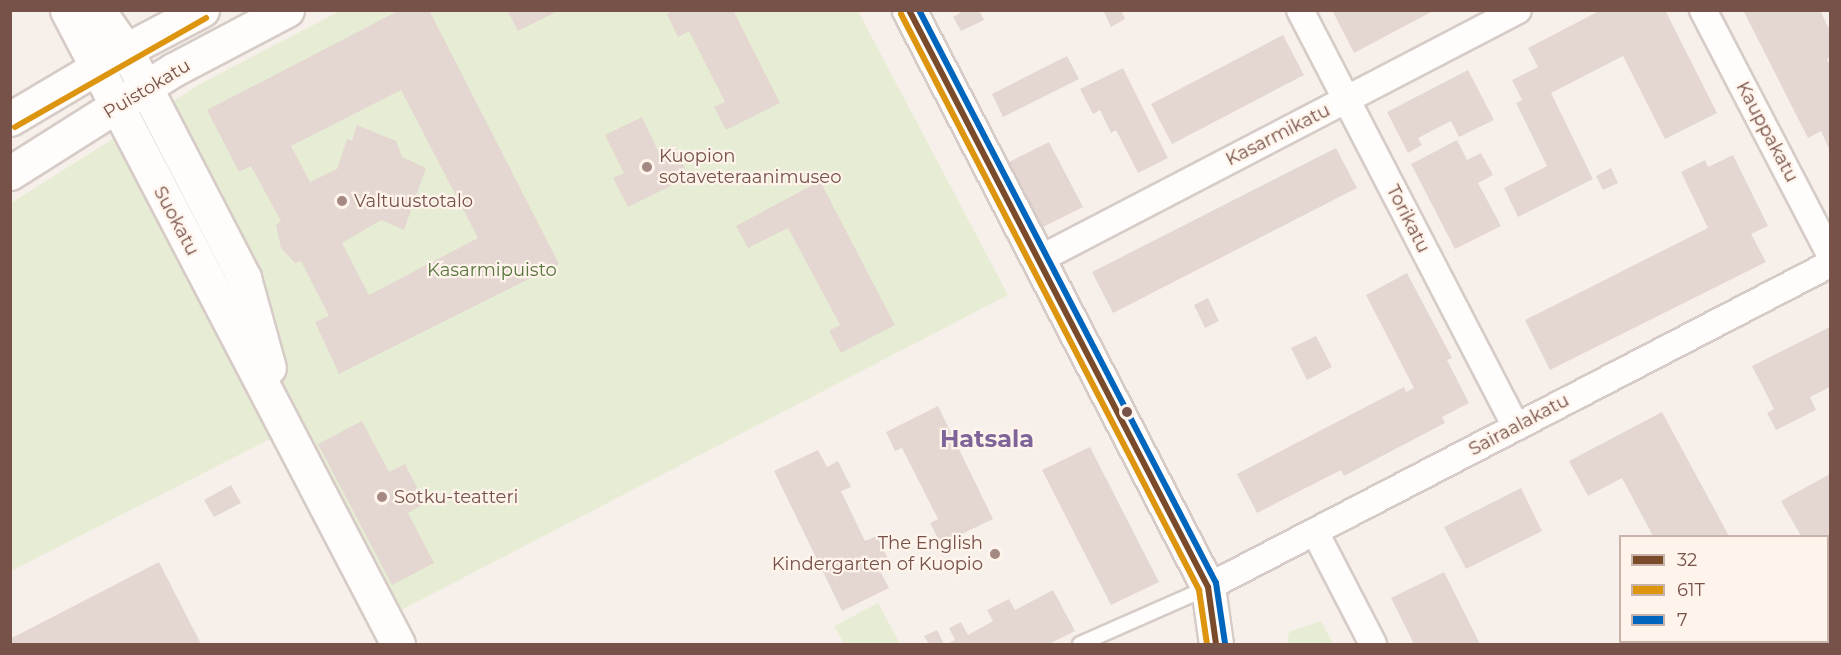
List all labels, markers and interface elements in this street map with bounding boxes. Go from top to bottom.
street label: Puistokatu [100,55,194,123]
street label: Kauppakatu [1731,78,1803,186]
street label: Kasarmikatu [1222,99,1334,171]
place label: Kuopion sotaveteraanimuseo [659,146,842,188]
marker: Kuopion sotaveteraanimuseo [640,160,654,174]
street label: Torikatu [1382,182,1434,256]
street label: Suokatu [149,183,203,259]
place label: Valtuustotalo [354,190,473,212]
marker: Valtuustotalo [335,194,349,208]
park label: Kasarmipuisto [427,259,557,281]
street label: Sairaalakatu [1465,390,1573,460]
unlabelled marker [1121,406,1133,418]
district label: Hatsala [940,425,1034,453]
place label: Sotku-teatteri [394,486,518,508]
marker: Sotku-teatteri [375,490,389,504]
place label: The English Kindergarten of Kuopio [772,533,983,576]
legend [1619,535,1829,643]
marker: The English Kindergarten of Kuopio [988,547,1002,561]
text: 32 [1677,549,1697,571]
text: 61T [1677,579,1705,601]
text: 7 [1677,609,1688,631]

